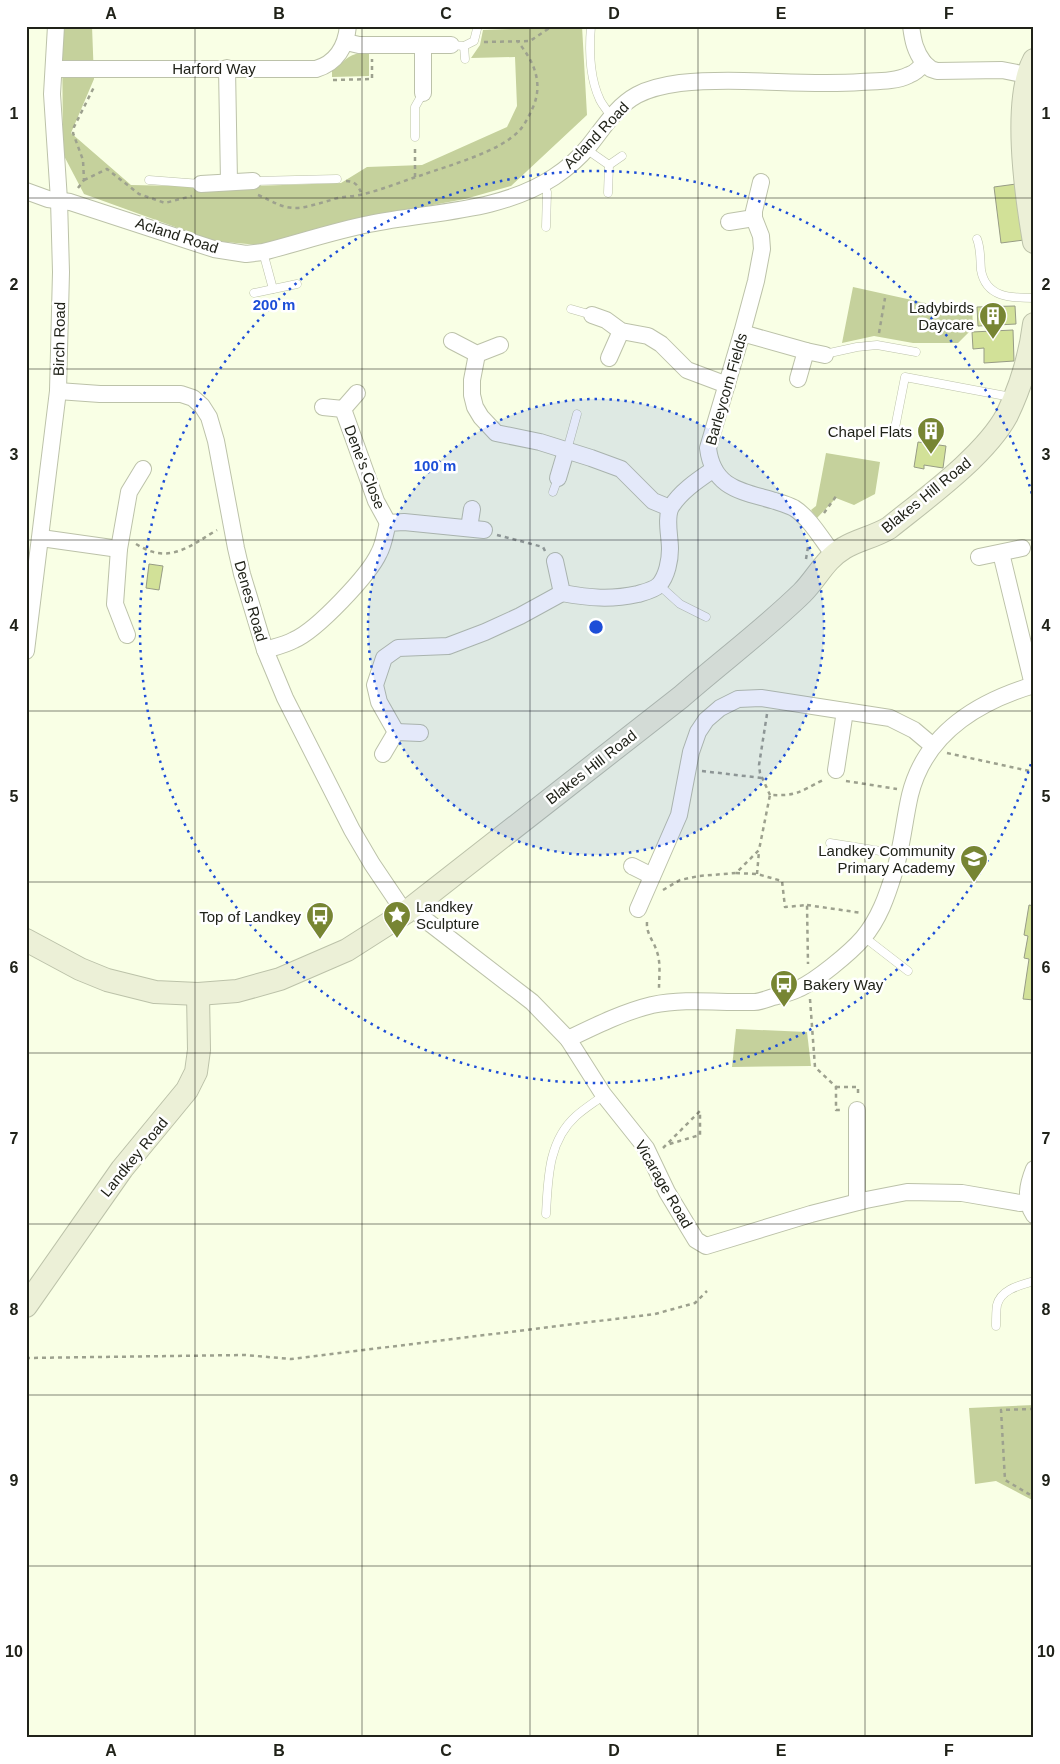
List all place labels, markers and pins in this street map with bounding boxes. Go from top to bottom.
place label: Ladybirds Daycare [909,299,974,333]
building icon: Ladybirds Daycare [978,301,1008,340]
building icon: Chapel Flats [916,416,946,455]
place label: Chapel Flats [828,423,912,440]
centre of rings [587,618,605,636]
place label: Landkey Community Primary Academy [818,842,955,876]
school or university icon: Landkey Community Primary Academy [959,844,989,883]
place label: Landkey Sculpture [416,898,479,932]
place icon: Landkey Sculpture [382,900,412,939]
bus stop icon: Top of Landkey [305,901,335,940]
place label: Top of Landkey [199,908,301,925]
bus stop icon: Bakery Way [769,969,799,1008]
place label: Bakery Way [803,976,884,993]

